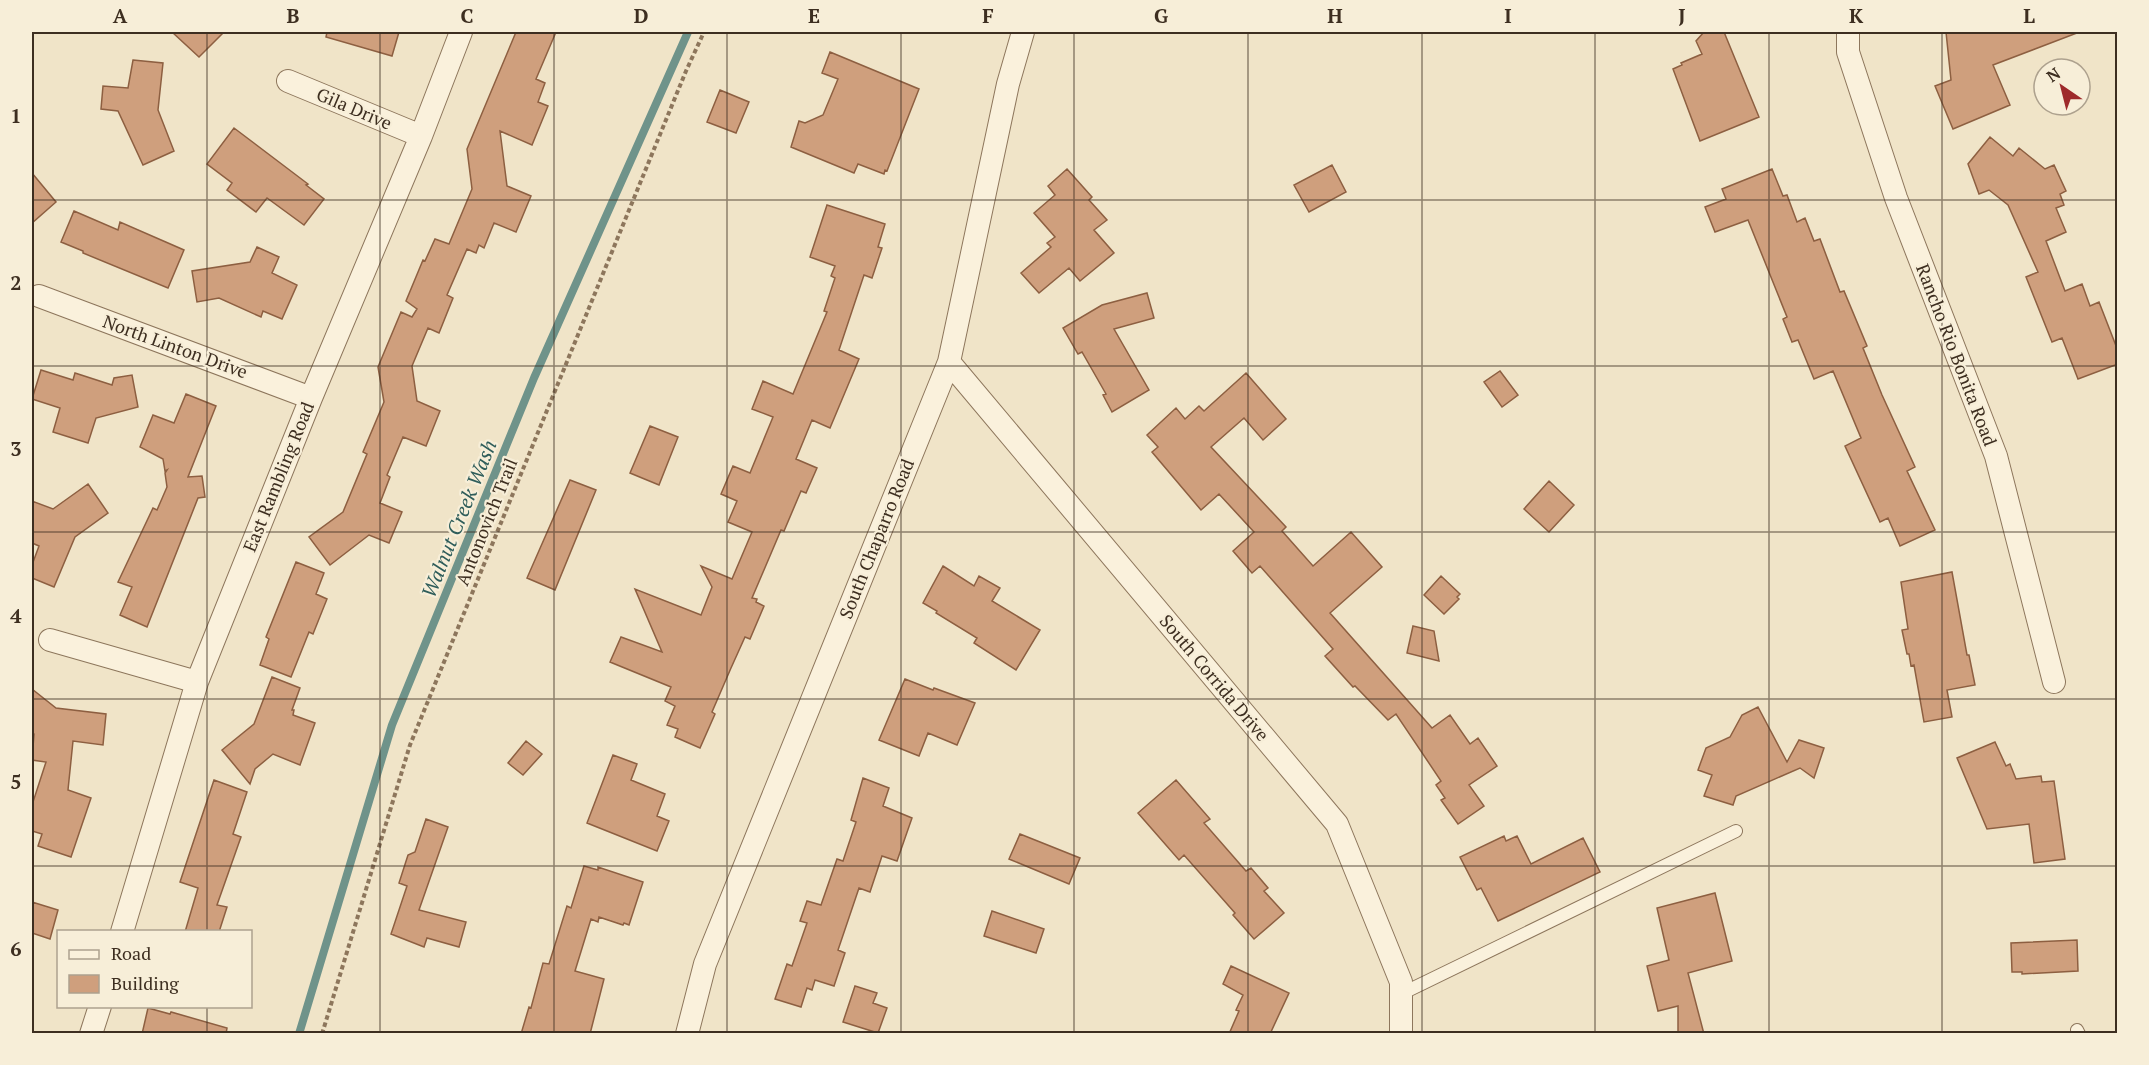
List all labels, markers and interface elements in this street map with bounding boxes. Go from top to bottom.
text: A [113,2,128,29]
text: B [287,2,300,29]
text: C [460,2,474,29]
text: D [634,2,648,29]
text: E [808,2,820,29]
text: F [982,2,994,29]
text: G [1154,2,1168,29]
text: H [1327,2,1343,29]
text: I [1504,2,1512,29]
text: J [1678,2,1686,29]
text: K [1849,2,1864,29]
text: L [2023,2,2035,29]
north arrow [2032,57,2092,117]
text: N [2042,62,2065,87]
street label: Gila Drive [313,81,396,135]
text: 1 [10,102,22,129]
street label: Rancho Rio Bonita Road [1911,260,2003,449]
text: 2 [10,269,22,296]
street label: North Linton Drive [100,309,251,383]
street label: East Rambling Road [237,398,319,555]
text: 3 [10,435,22,462]
water label: Walnut Creek Wash [415,436,503,602]
street label: Antonovich Trail [450,454,523,589]
street label: South Chaparro Road [833,455,919,622]
text: 4 [10,602,22,629]
street label: South Corrida Drive [1155,609,1275,746]
text: 5 [10,768,22,795]
legend [57,930,252,1008]
text: 6 [10,935,22,962]
text: Road [111,941,151,965]
text: Building [111,971,179,995]

